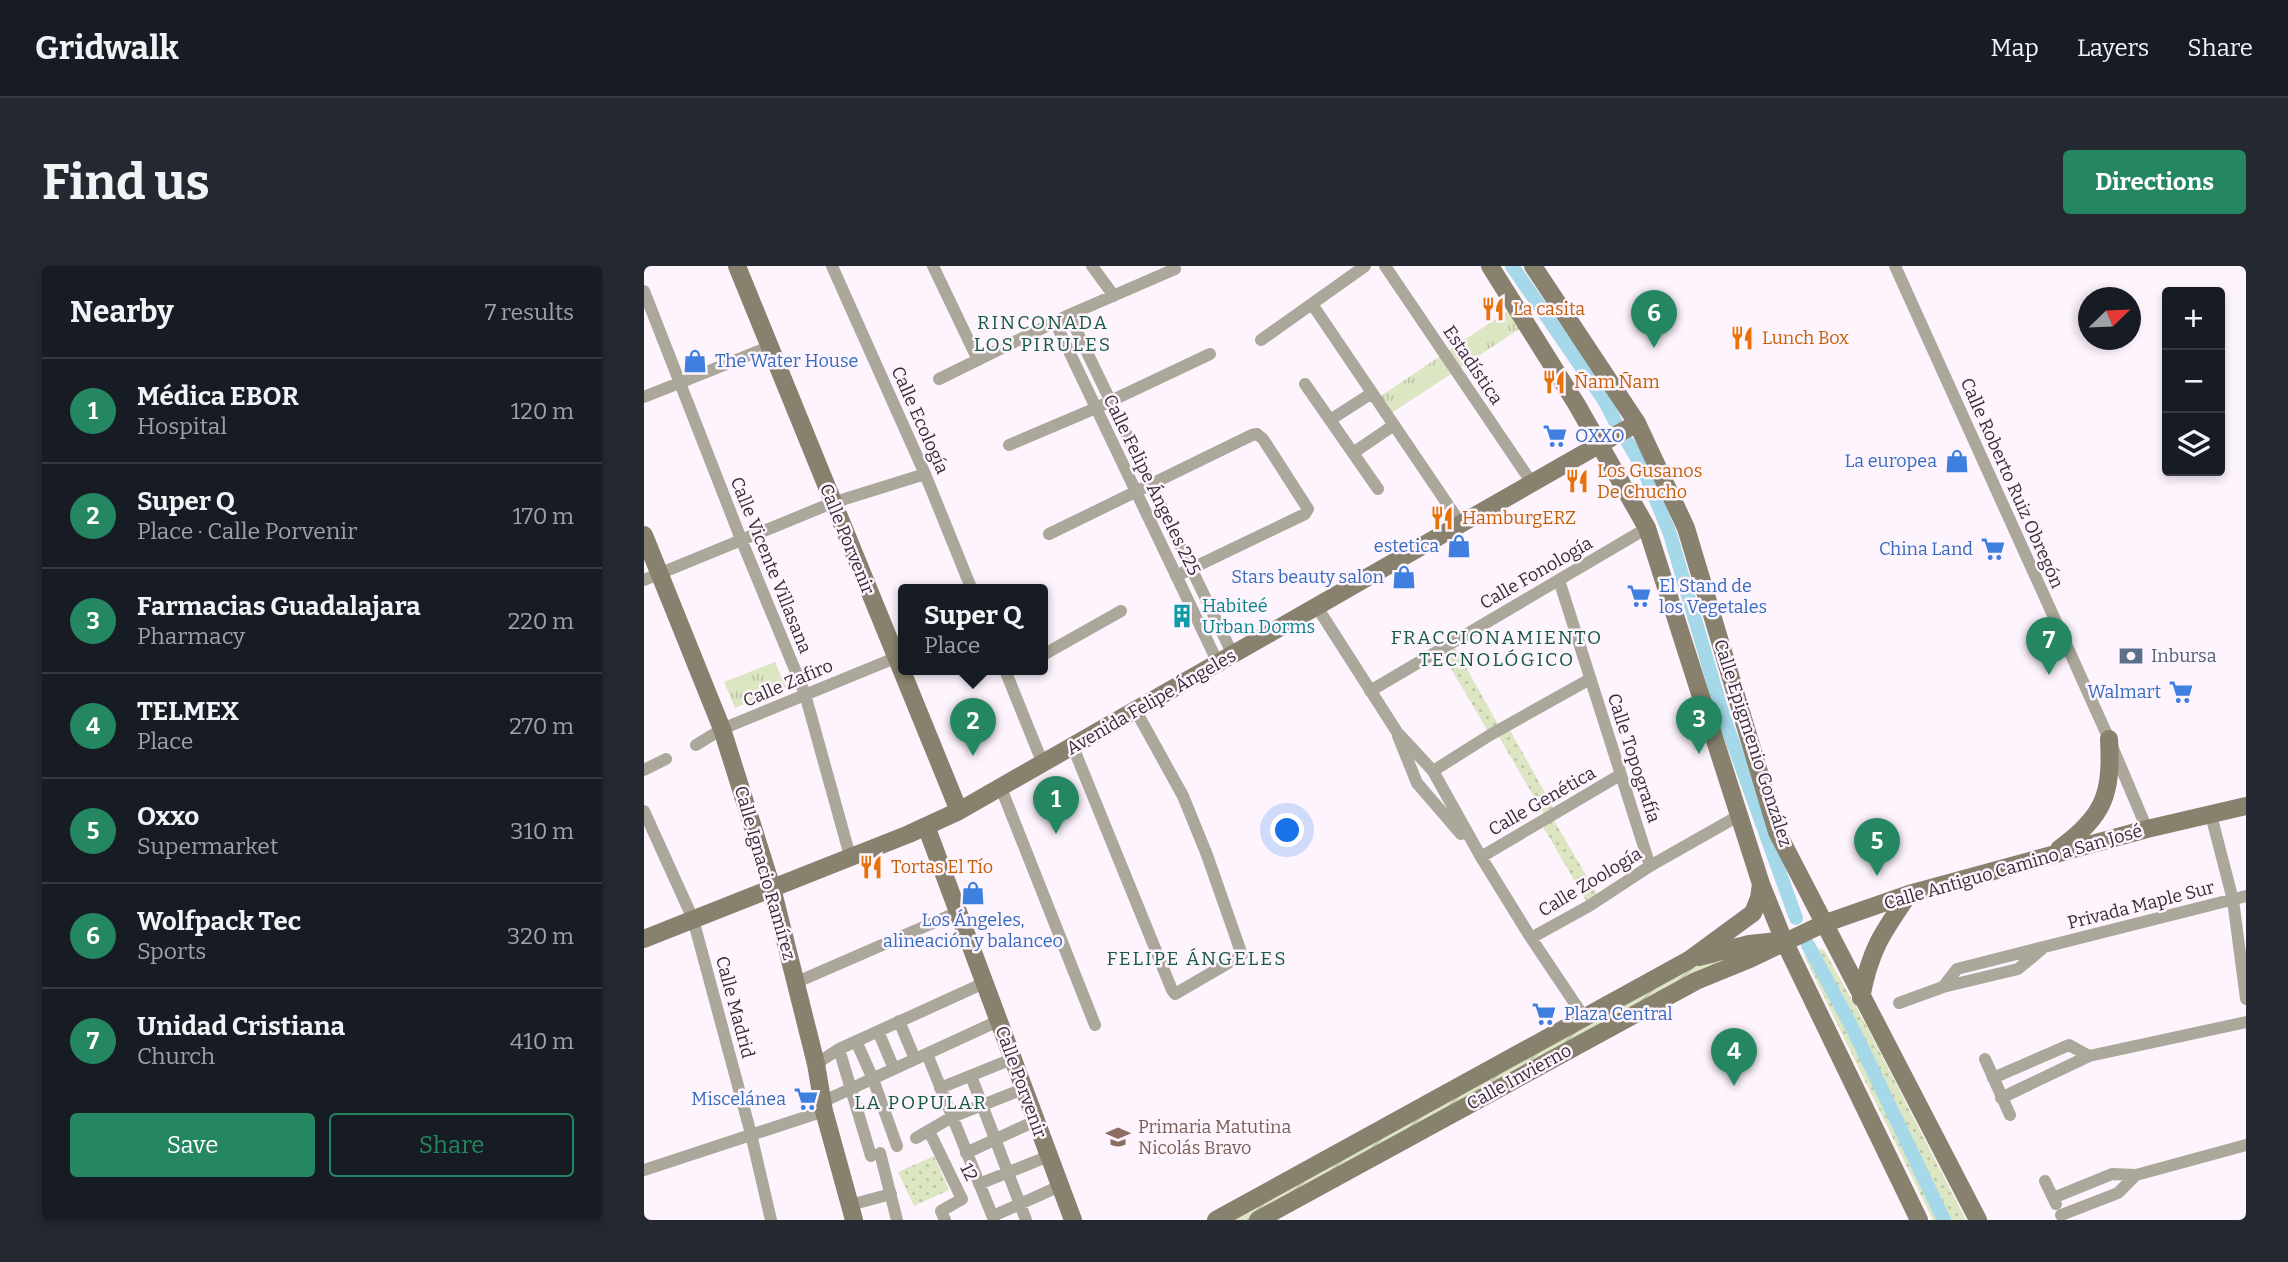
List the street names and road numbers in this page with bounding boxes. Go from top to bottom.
street label: Estadística [1438,321,1508,409]
street label: Calle Ecología [886,363,954,477]
street label: Calle Roberto Ruiz Obregón [1956,374,2069,592]
street label: Calle Felipe Ángeles 225 [1099,391,1205,579]
street label: Calle Vicente Villasana [725,473,817,657]
street label: Calle Porvenir [815,480,879,598]
street label: Calle Fonología [1476,532,1596,614]
street label: Calle Epigmenio González [1709,637,1797,849]
street label: Avenida Felipe Ángeles [1062,644,1240,760]
street label: Calle Zafiro [740,654,836,712]
street label: Calle Topografía [1603,691,1665,826]
street label: Calle Genética [1485,761,1600,840]
street label: Calle Ignacio Ramírez [730,783,800,963]
street label: Calle Antiguo Camino a San José [1881,820,2145,914]
street label: Calle Zoología [1534,842,1646,922]
street label: Privada Maple Sur [2065,876,2217,934]
street label: Calle Madrid [711,953,759,1061]
street label: Calle Porvenir [991,1023,1051,1141]
street label: Calle Invierno [1463,1039,1575,1115]
street label: 12 [955,1159,983,1185]

